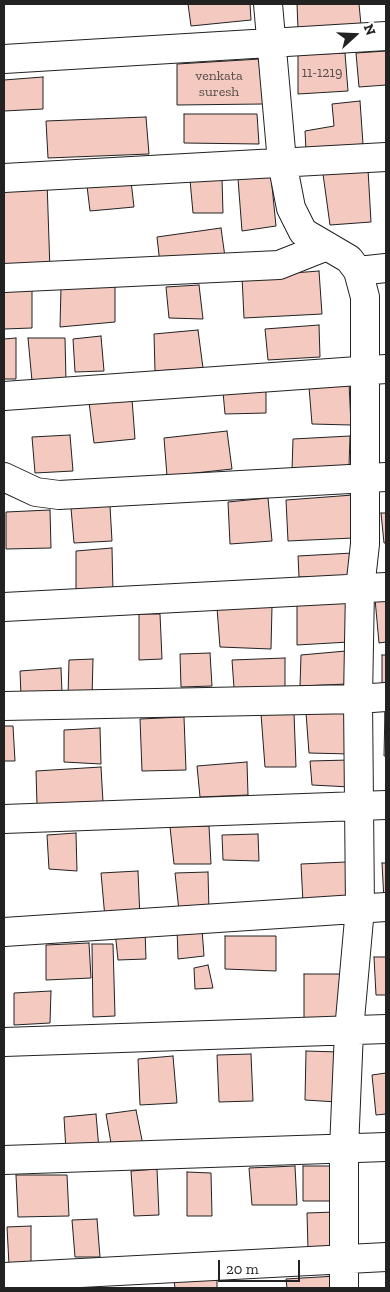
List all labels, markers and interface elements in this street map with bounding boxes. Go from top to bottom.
north arrow [330,10,380,60]
text: N [360,22,379,38]
house number: 11-1219 [302,65,342,81]
house number: venkata suresh [195,68,243,100]
scale bar [220,1250,302,1282]
text: 20 m [226,1260,259,1278]

